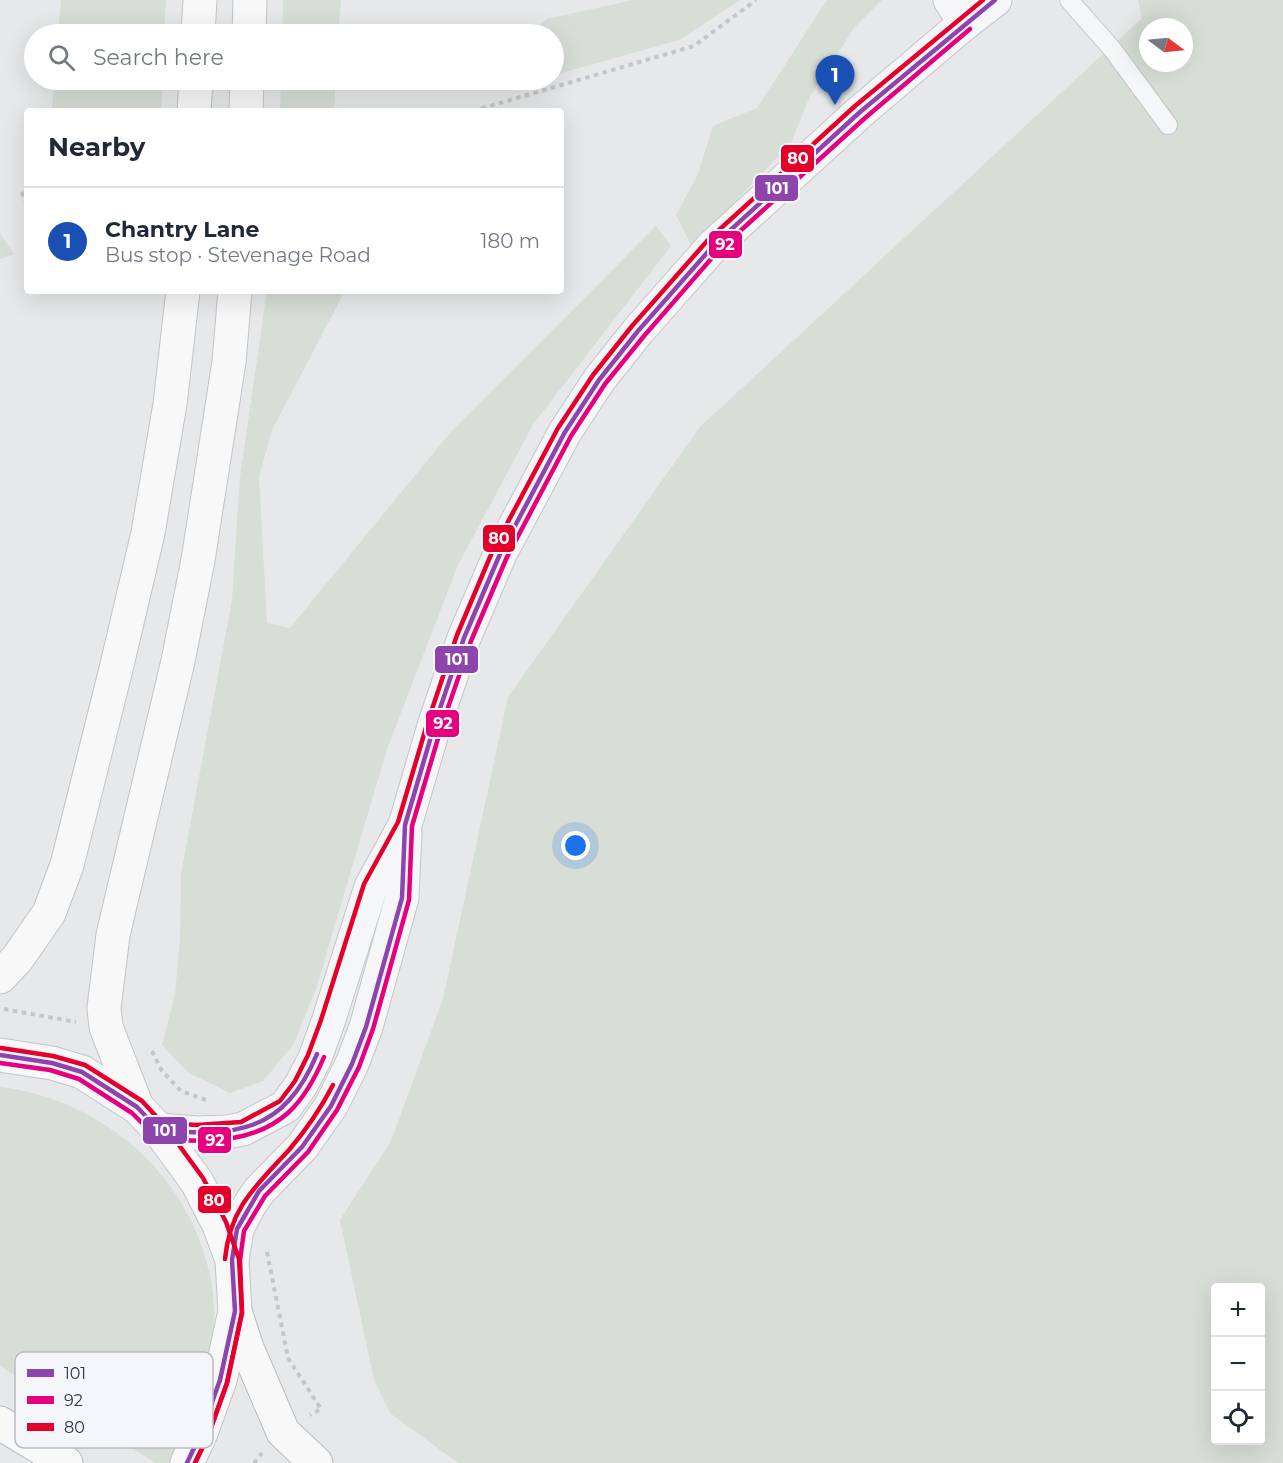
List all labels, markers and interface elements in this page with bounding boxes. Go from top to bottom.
north arrow [1139,18,1193,72]
search box [24,24,564,90]
icon: search [45,41,78,74]
text: Search here [93,44,224,71]
pin: 1 [816,56,854,105]
text: Nearby [48,131,145,163]
line badge: 80 [780,144,815,173]
text: 80 [787,149,809,168]
line badge: 101 [754,174,799,202]
text: 101 [765,179,789,198]
text: Chantry Lane [105,216,259,243]
text: 1 [64,229,71,253]
text: 180 m [480,229,540,253]
line badge: 92 [708,230,743,259]
text: 92 [715,235,735,254]
text: Bus stop · Stevenage Road [105,243,371,267]
line badge: 80 [482,524,516,553]
text: 80 [488,529,510,548]
line badge: 101 [434,645,479,674]
text: 101 [445,650,469,669]
line badge: 92 [425,709,460,738]
text: 92 [433,714,453,733]
your location [561,831,590,860]
line badge: 101 [142,1116,188,1145]
text: 101 [153,1121,177,1140]
line badge: 92 [197,1126,232,1154]
text: 92 [205,1131,225,1150]
line badge: 80 [197,1185,232,1214]
text: 80 [203,1191,225,1210]
map controls [1211,1283,1265,1445]
button: + [1211,1283,1265,1337]
button: − [1211,1337,1265,1391]
legend [15,1352,213,1448]
text: 101 [64,1364,86,1383]
text: 92 [64,1391,83,1410]
button: locate [1211,1391,1265,1445]
text: 80 [64,1418,85,1437]

